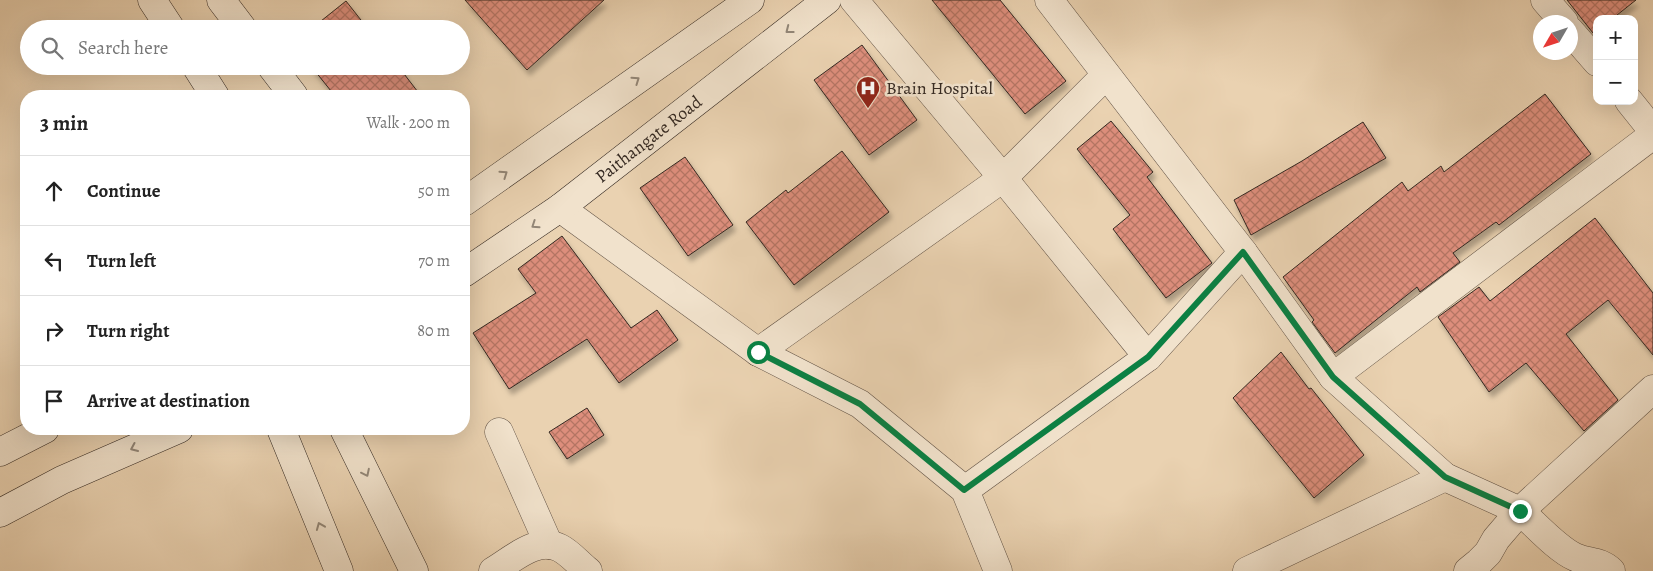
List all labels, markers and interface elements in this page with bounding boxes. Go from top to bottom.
north arrow [1533,15,1578,60]
map controls [1593,15,1638,105]
button: + [1593,15,1638,60]
search box [20,20,470,75]
one-way arrow [785,24,795,33]
icon: search [38,34,66,62]
text: Search here [78,35,168,61]
button: − [1593,60,1638,105]
hospital icon: Brain Hospital [855,75,881,109]
place label: Brain Hospital [886,76,993,100]
one-way arrow [631,77,640,86]
street label: Paithangate Road [590,90,707,188]
text: 3 min [40,109,88,137]
text: Walk · 200 m [366,112,450,134]
one-way arrow [498,171,507,180]
icon: ahead [40,177,68,205]
text: Continue [87,178,161,204]
text: 50 m [418,180,450,202]
one-way arrow [531,219,541,228]
icon: left [40,247,68,275]
text: Turn left [87,248,156,274]
text: 70 m [418,250,450,272]
icon: right [40,317,68,345]
text: Turn right [87,318,169,344]
text: 80 m [417,320,450,342]
route start [747,341,770,364]
icon: arrive [40,387,68,415]
text: Arrive at destination [87,388,250,414]
one-way arrow [130,442,139,453]
one-way arrow [359,467,369,476]
route end [1509,500,1532,523]
one-way arrow [316,522,327,531]

